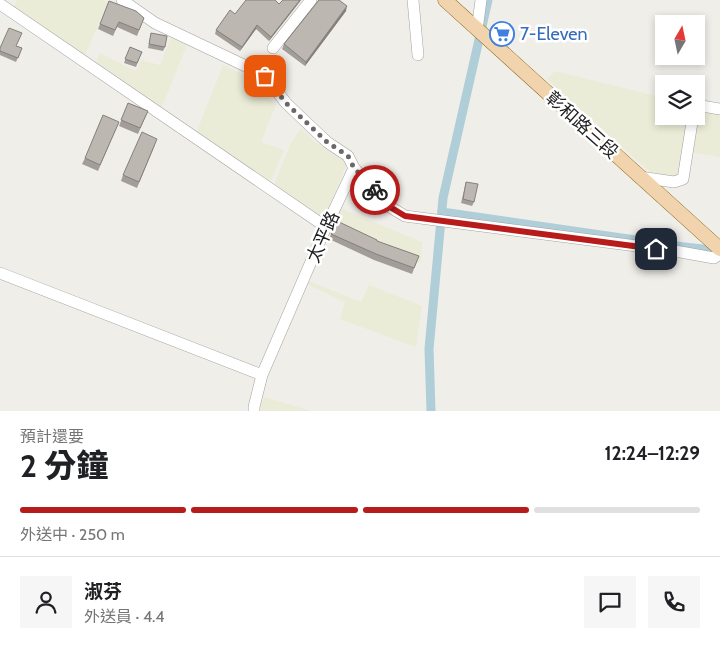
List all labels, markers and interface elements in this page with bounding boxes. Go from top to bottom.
north arrow [655,15,705,65]
map controls [655,15,705,125]
supermarket icon: 7-Eleven [489,21,515,47]
place label: 7-Eleven [520,23,588,45]
pin [244,55,286,97]
icon: bag [251,62,279,90]
button: layers [655,75,705,125]
street label: 彰和路三段 [541,87,623,163]
courier [350,165,400,215]
icon: bike [361,176,389,204]
street label: 太平路 [302,208,344,266]
pin [635,228,677,270]
icon: home [642,235,670,263]
text: 預計還要 [20,427,84,446]
text: 12:24–12:29 [605,442,700,465]
text: 2 分鐘 [20,446,108,485]
text: 外送中 · 250 m [20,525,125,544]
button: person [20,576,72,628]
button: chat [584,576,636,628]
button: phone [648,576,700,628]
text: 淑芬 [84,580,122,603]
text: 外送員 · 4.4 [84,607,165,626]

